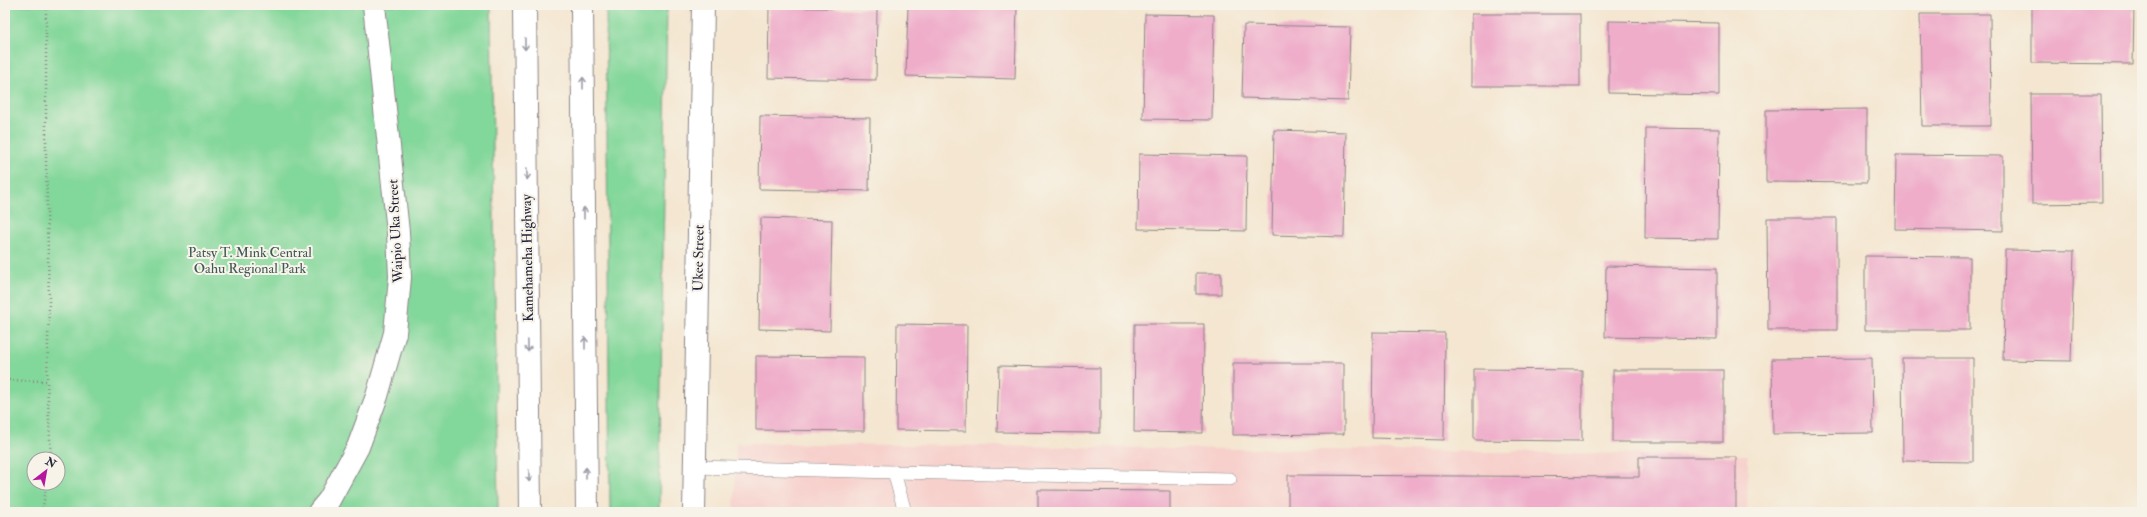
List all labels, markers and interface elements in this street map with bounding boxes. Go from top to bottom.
one-way arrow [521,37,529,50]
one-way arrow [579,77,587,90]
one-way arrow [523,167,531,180]
street label: Waipio Uka Street [384,178,408,284]
street label: Kamehameha Highway [518,193,538,322]
one-way arrow [580,207,588,220]
street label: Ukee Street [689,224,708,291]
park label: Patsy T. Mink Central Oahu Regional Park [188,244,312,277]
one-way arrow [581,337,589,350]
one-way arrow [524,339,532,352]
north arrow [26,451,66,491]
text: N [42,454,59,472]
one-way arrow [582,467,590,480]
one-way arrow [525,469,533,482]

